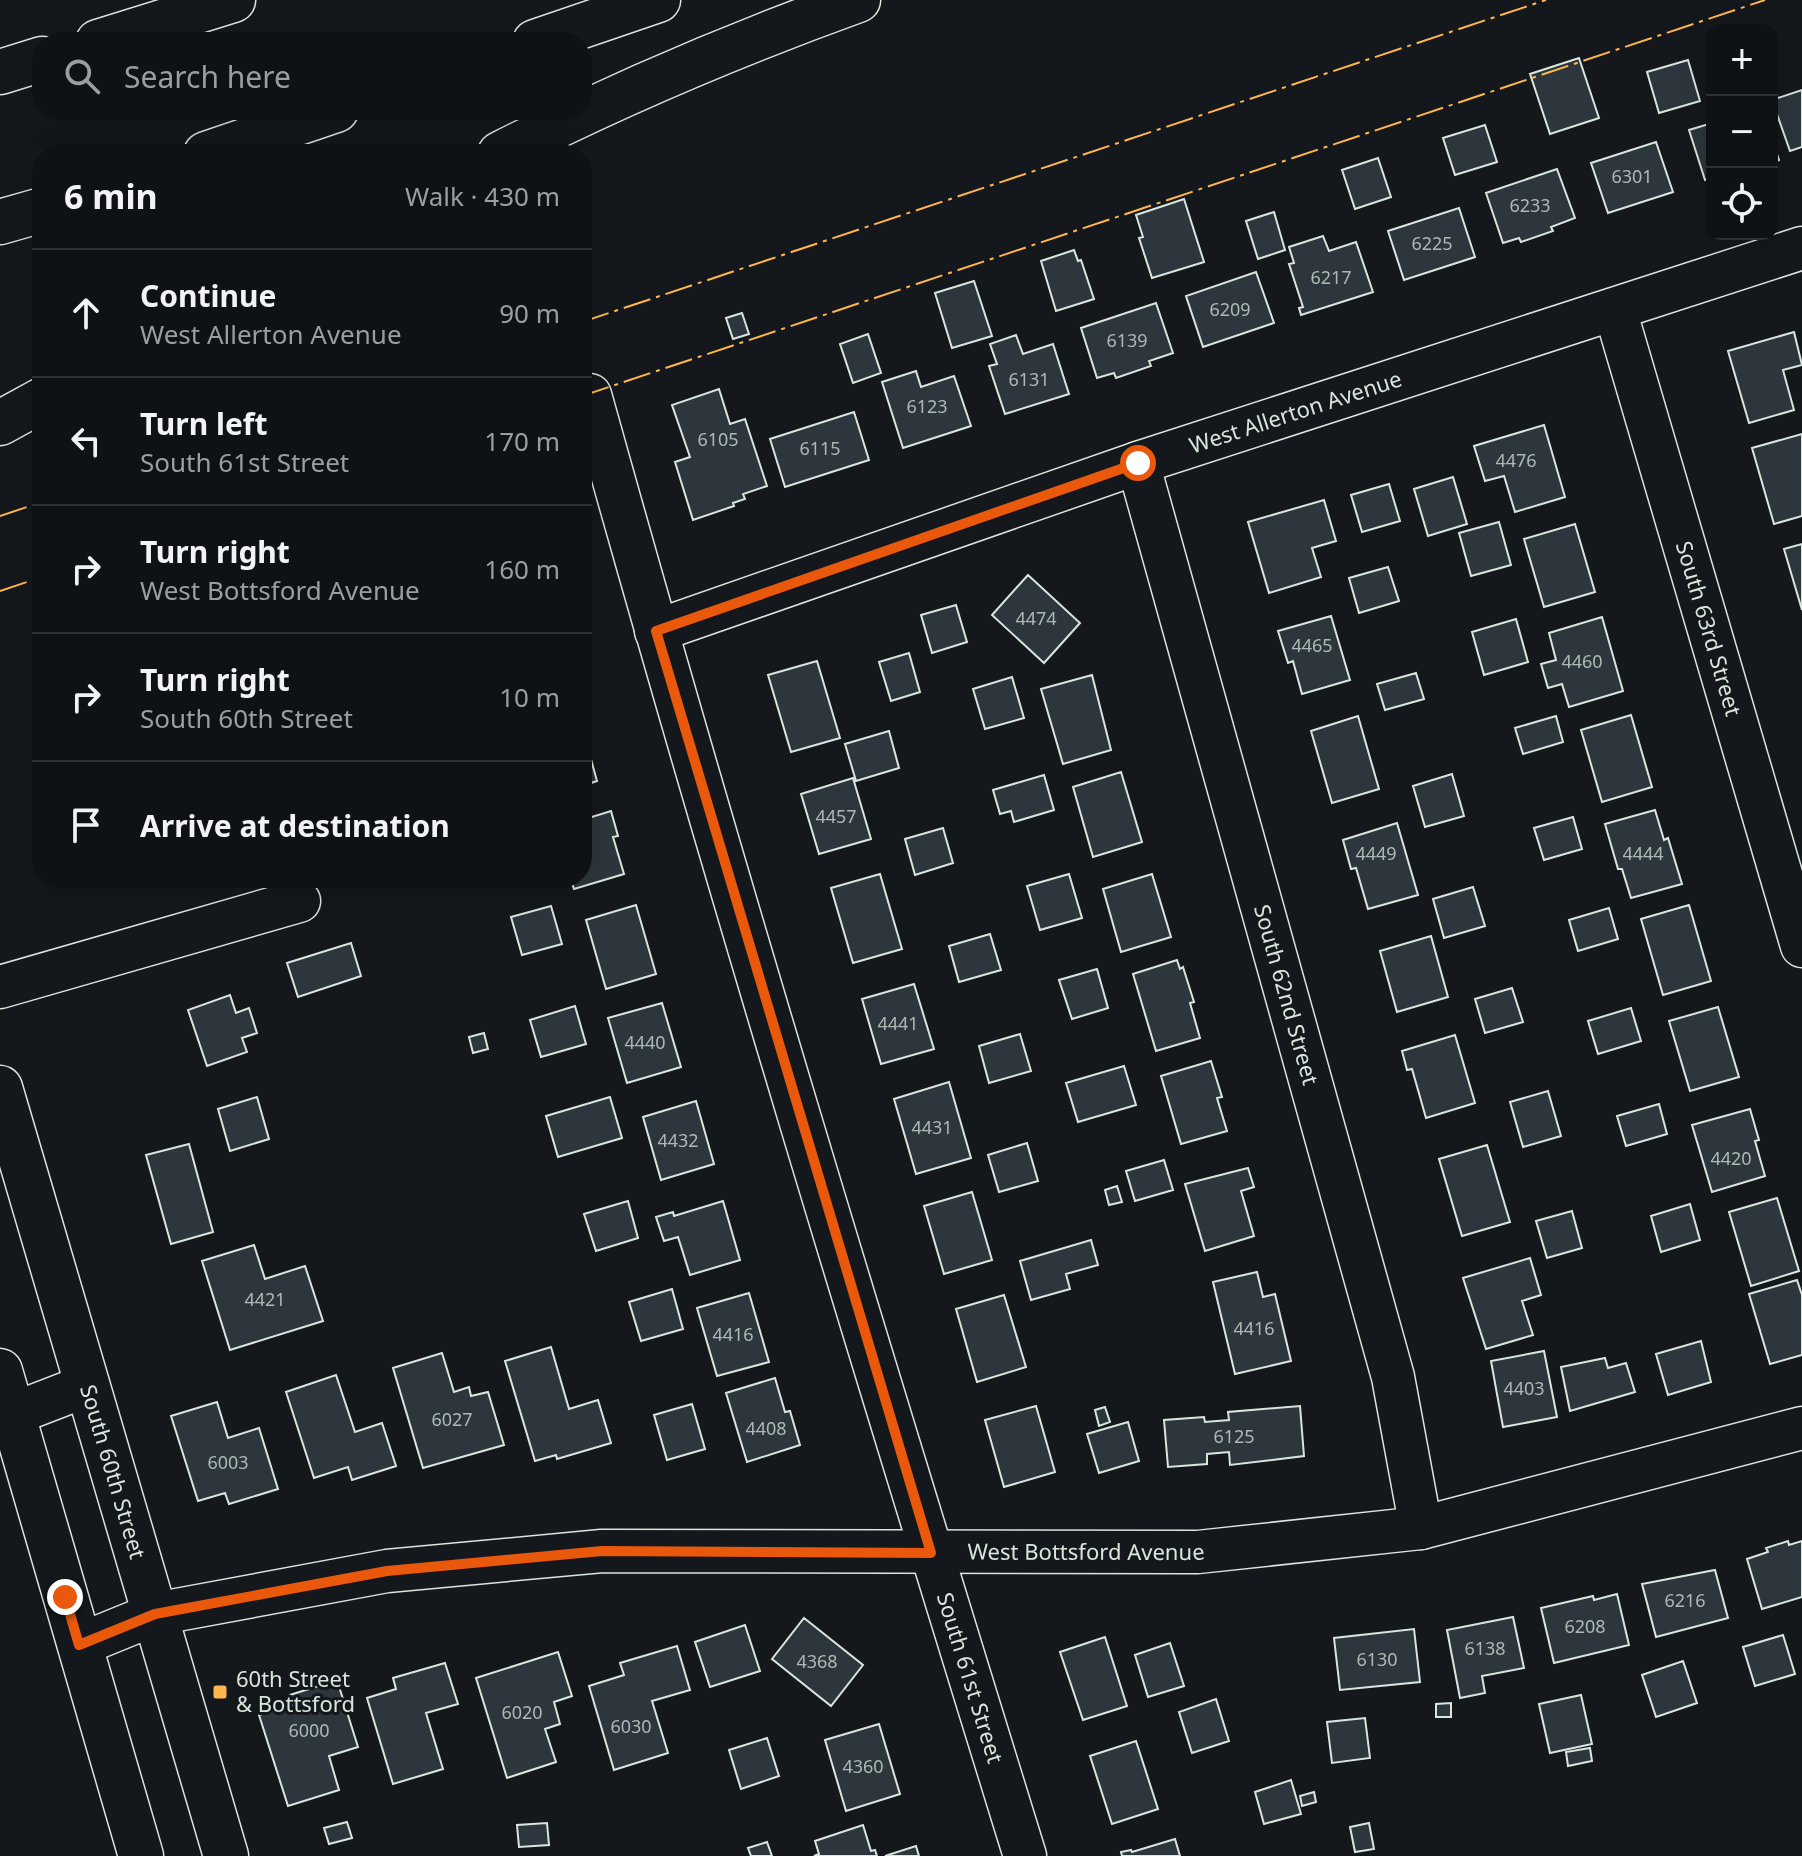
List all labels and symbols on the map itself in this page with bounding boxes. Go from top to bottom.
house number: 6301 [1611,164,1653,188]
house number: 6233 [1509,193,1551,217]
house number: 6225 [1411,231,1453,255]
house number: 6217 [1310,265,1352,289]
house number: 6209 [1209,297,1251,321]
house number: 6139 [1106,328,1148,352]
street label: West Allerton Avenue [1185,363,1405,459]
house number: 6131 [1008,367,1050,391]
house number: 6123 [906,394,948,418]
house number: 6105 [697,427,739,451]
house number: 6115 [799,436,841,460]
route start [1120,445,1156,481]
house number: 4476 [1495,448,1537,472]
street label: South 63rd Street [1670,537,1750,719]
house number: 4474 [1015,606,1057,630]
house number: 4465 [1291,633,1333,657]
house number: 4460 [1561,649,1603,673]
house number: 4457 [815,804,857,828]
house number: 4449 [1355,841,1397,865]
house number: 4444 [1622,841,1664,865]
street label: South 62nd Street [1248,901,1327,1088]
house number: 4441 [877,1011,919,1035]
house number: 4440 [624,1030,666,1054]
house number: 4431 [911,1115,953,1139]
house number: 4432 [657,1128,699,1152]
house number: 4420 [1710,1146,1752,1170]
house number: 4421 [244,1287,286,1311]
house number: 4416 [1233,1316,1275,1340]
house number: 4416 [712,1322,754,1346]
house number: 4403 [1503,1376,1545,1400]
street label: South 60th Street [74,1381,154,1562]
house number: 6027 [431,1407,473,1431]
house number: 4408 [745,1416,787,1440]
house number: 6125 [1213,1424,1255,1448]
house number: 6003 [207,1450,249,1474]
street label: West Bottsford Avenue [968,1535,1206,1567]
route end [47,1579,83,1615]
street label: South 61st Street [931,1588,1011,1767]
house number: 6216 [1664,1588,1706,1612]
house number: 6208 [1564,1614,1606,1638]
house number: 6138 [1464,1636,1506,1660]
house number: 6130 [1356,1647,1398,1671]
house number: 4368 [796,1649,838,1673]
place label: 60th Street & Bottsford [236,1663,355,1718]
marker: 60th Street & Bottsford [211,1683,229,1701]
house number: 6020 [501,1700,543,1724]
house number: 6030 [610,1714,652,1738]
house number: 6000 [288,1718,330,1742]
house number: 4360 [842,1754,884,1778]

